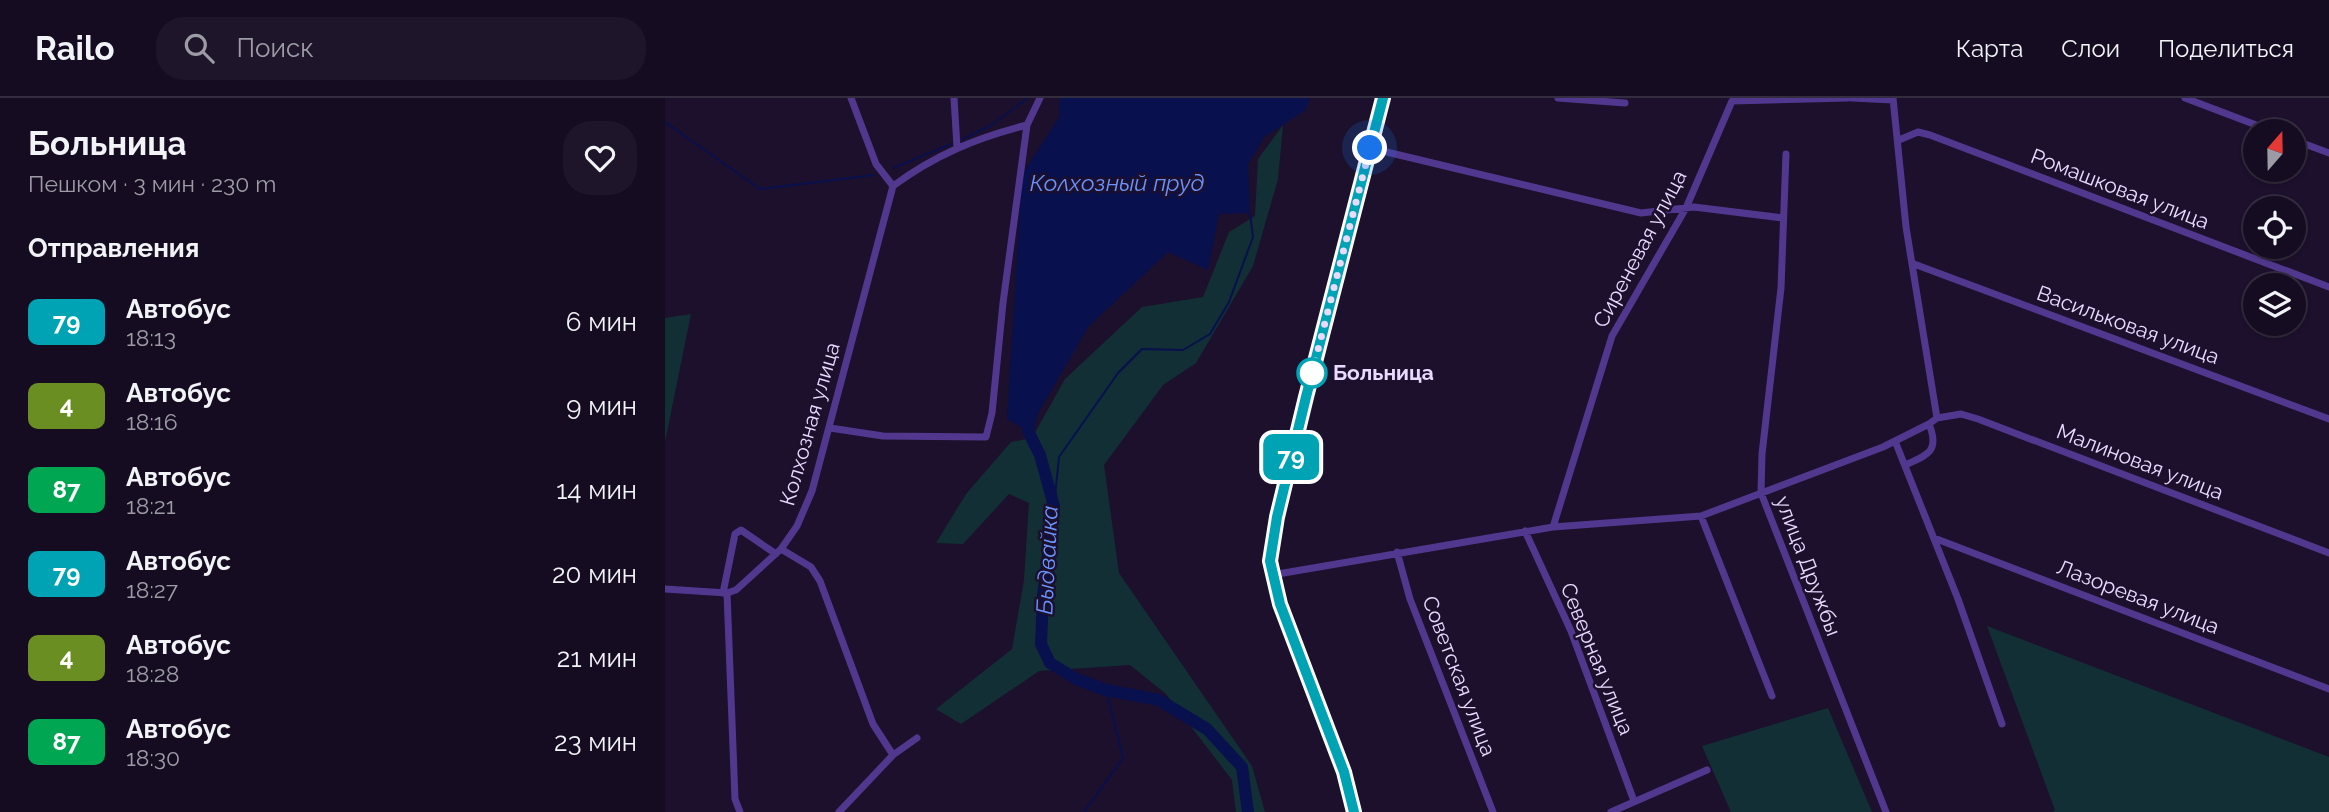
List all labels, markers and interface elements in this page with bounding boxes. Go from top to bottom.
search box [156,17,646,80]
text: Railo [35,29,114,68]
icon: search [180,29,218,67]
text: Поиск [236,33,314,63]
text: Карта [1956,34,2023,63]
text: Слои [2061,34,2120,63]
text: Поделиться [2158,34,2294,63]
north arrow [2243,119,2307,182]
map controls [2243,119,2306,336]
button: heart [563,121,637,195]
text: Больница [28,124,187,163]
your location [1352,130,1387,165]
street label: Ромашковая улица [2027,143,2213,234]
street label: Сиреневая улица [1588,166,1692,332]
water label: Колхозный пруд [1030,169,1204,196]
text: Пешком · 3 мин · 230 m [28,170,276,197]
button: locate [2243,196,2306,259]
text: Отправления [28,233,199,263]
button: layers [2243,273,2306,336]
street label: Васильковая улица [2034,280,2223,369]
text: Автобус [126,294,231,324]
text: 79 [53,307,80,336]
text: 6 мин [566,307,637,337]
text: 18:13 [126,324,176,351]
street label: Колхозная улица [774,339,845,508]
marker: Больница [1297,358,1327,388]
place label: Больница [1333,360,1434,385]
text: Автобус [126,378,231,408]
text: 4 [60,391,73,420]
text: 9 мин [566,391,637,421]
text: 18:16 [126,408,178,435]
street label: Малиновая улица [2053,418,2227,505]
line badge: 79 [1259,434,1323,480]
text: 79 [1277,442,1305,471]
text: Автобус [126,462,231,492]
text: 87 [53,475,80,504]
text: 14 мин [556,475,637,505]
text: 18:21 [126,492,176,519]
street label: улица Дружбы [1770,492,1847,639]
water label: Быдвайка [1030,505,1063,615]
text: Автобус [126,546,231,576]
street label: Лазоревая улица [2053,554,2223,639]
text: 79 [53,559,80,588]
text: 20 мин [552,559,637,589]
text: 18:27 [126,576,178,603]
street label: Северная улица [1556,579,1639,739]
street label: Советская улица [1417,592,1501,759]
text: Автобус [126,630,231,660]
text: 4 [60,643,73,672]
text: 21 мин [557,643,637,673]
text: 18:28 [126,660,179,687]
text: Автобус [126,714,231,744]
text: 87 [53,727,80,756]
text: 23 мин [554,727,637,757]
text: 18:30 [126,744,180,771]

